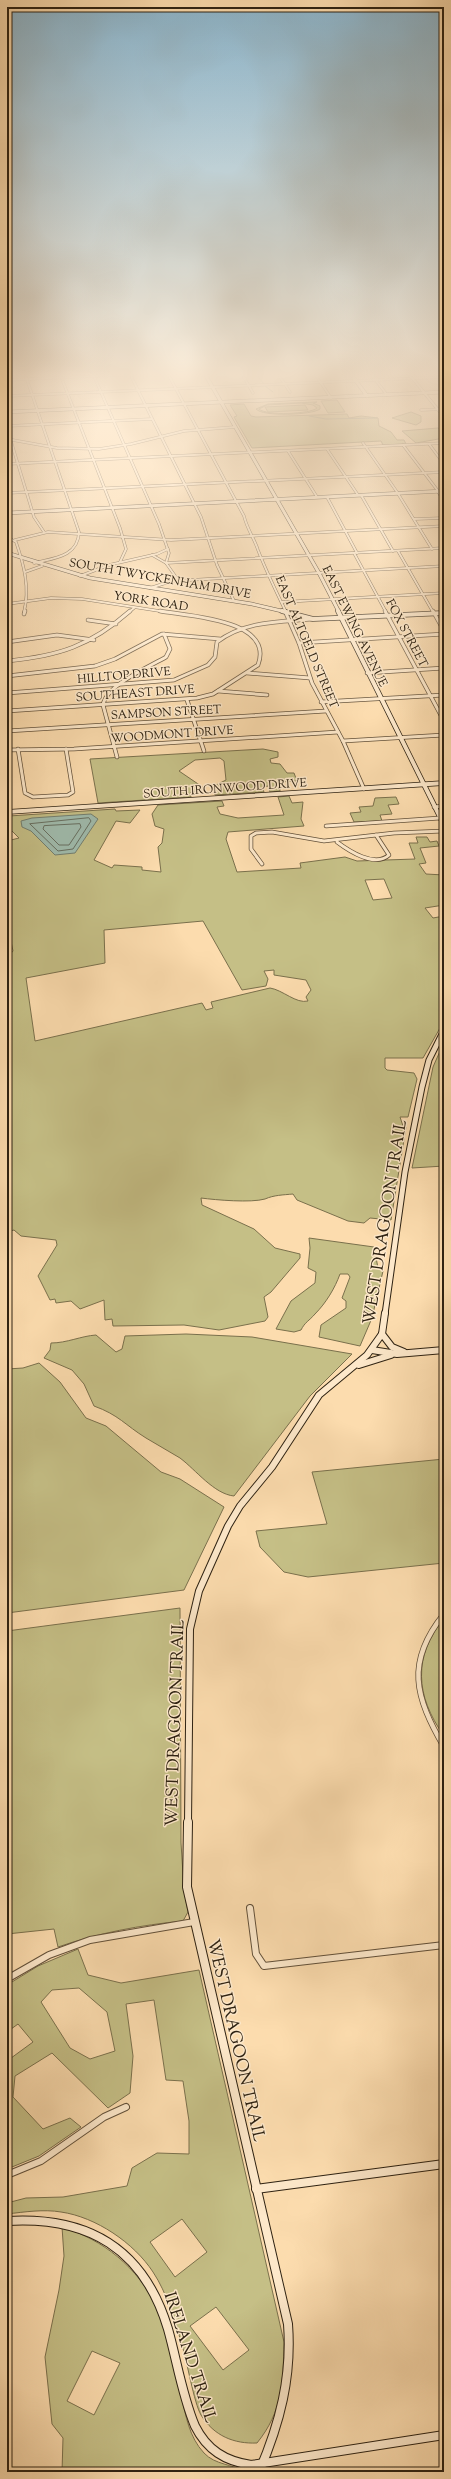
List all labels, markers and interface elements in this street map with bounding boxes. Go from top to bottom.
street label: SOUTH TWYCKENHAM DRIVE [67,554,253,604]
street label: EAST EWING AVENUE [317,563,392,691]
street label: EAST ALTGELD STREET [270,573,342,712]
street label: YORK ROAD [112,587,190,617]
street label: FOX STREET [381,596,432,671]
street label: HILLTOP DRIVE [77,663,172,689]
street label: SOUTHEAST DRIVE [75,681,196,707]
street label: SAMPSON STREET [110,701,222,725]
street label: WOODMONT DRIVE [110,722,235,748]
street label: SOUTH IRONWOOD DRIVE [143,774,308,804]
street label: WEST DRAGOON TRAIL [358,1118,414,1326]
street label: WEST DRAGOON TRAIL [160,1619,192,1827]
street label: WEST DRAGOON TRAIL [200,1937,270,2144]
street label: IRELAND TRAIL [157,2289,222,2426]

